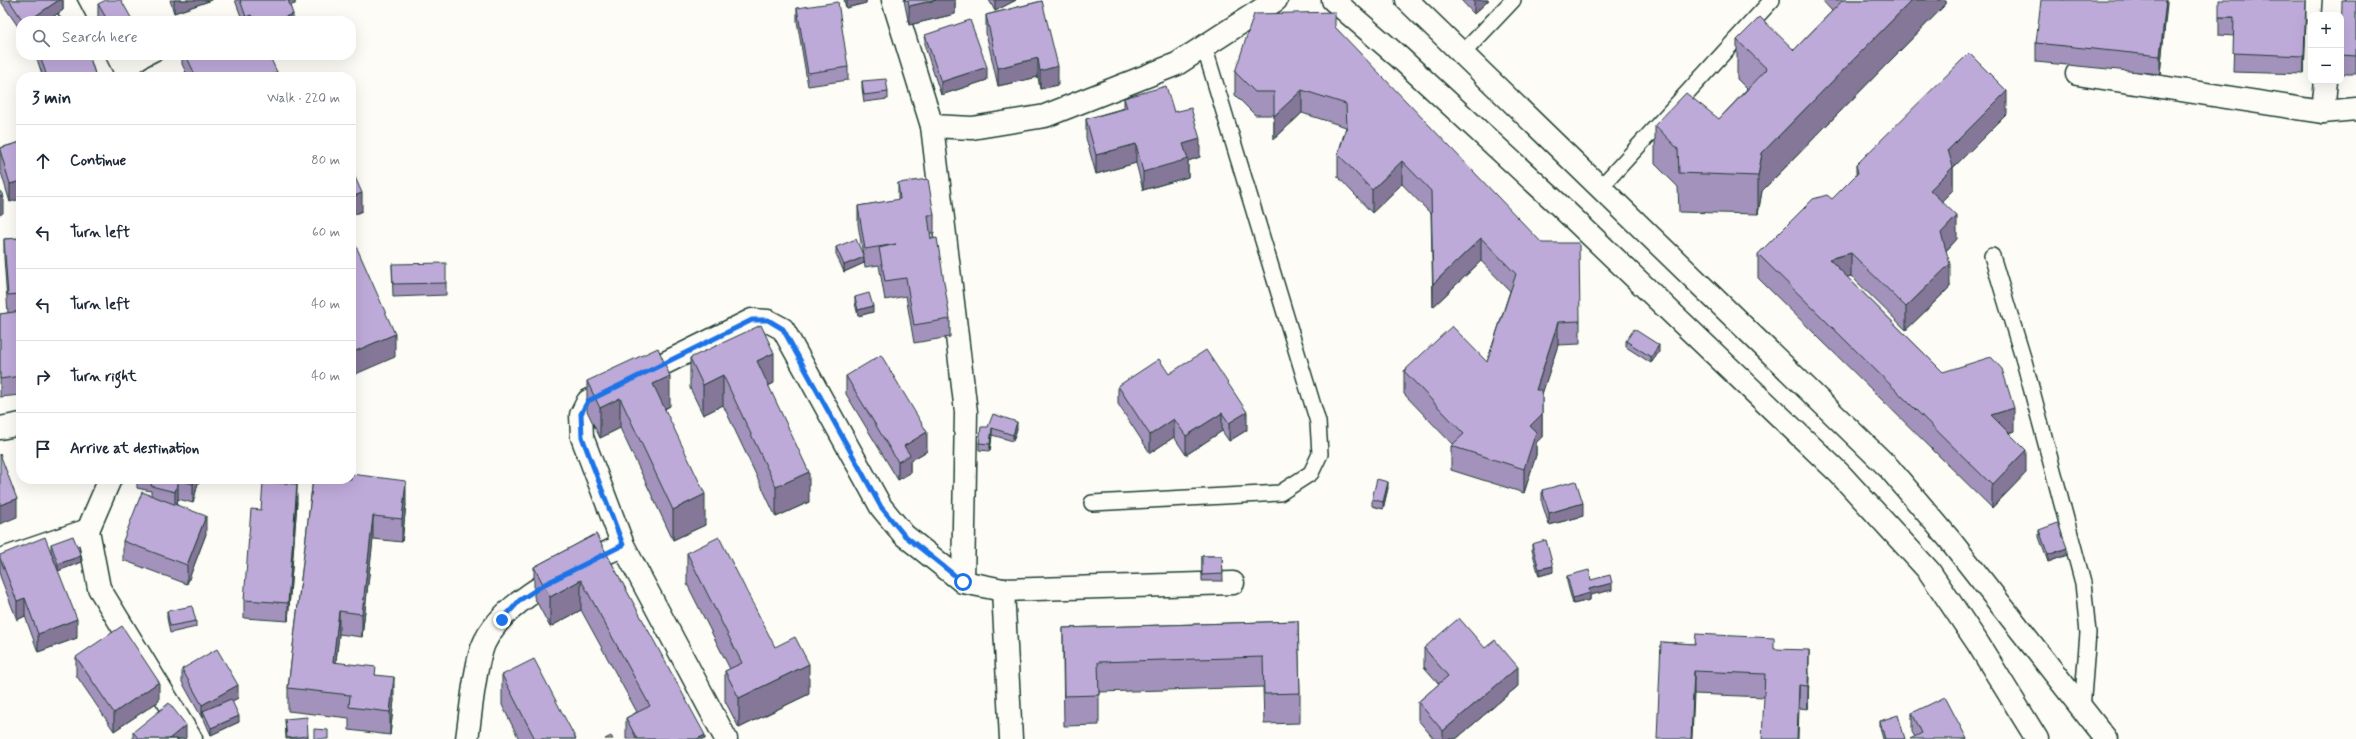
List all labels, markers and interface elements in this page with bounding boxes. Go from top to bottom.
map controls [2308,12,2344,84]
button: + [2308,12,2344,48]
search box [16,16,356,60]
icon: search [30,27,52,49]
text: Search here [62,28,138,48]
button: − [2308,48,2344,84]
text: 3 min [32,87,71,109]
text: Walk · 220 m [267,90,340,107]
icon: ahead [32,150,54,172]
text: Continue [70,151,126,171]
text: 80 m [311,152,340,169]
icon: left [32,222,54,244]
text: Turn left [70,223,130,243]
text: 60 m [312,224,340,241]
icon: left [32,294,54,316]
text: Turn left [70,295,130,315]
text: 40 m [311,296,340,313]
icon: right [32,366,54,388]
text: Turn right [70,367,137,387]
text: 40 m [311,368,340,385]
icon: arrive [32,438,54,460]
text: Arrive at destination [70,439,199,459]
route start [954,573,972,591]
route end [493,611,511,629]

